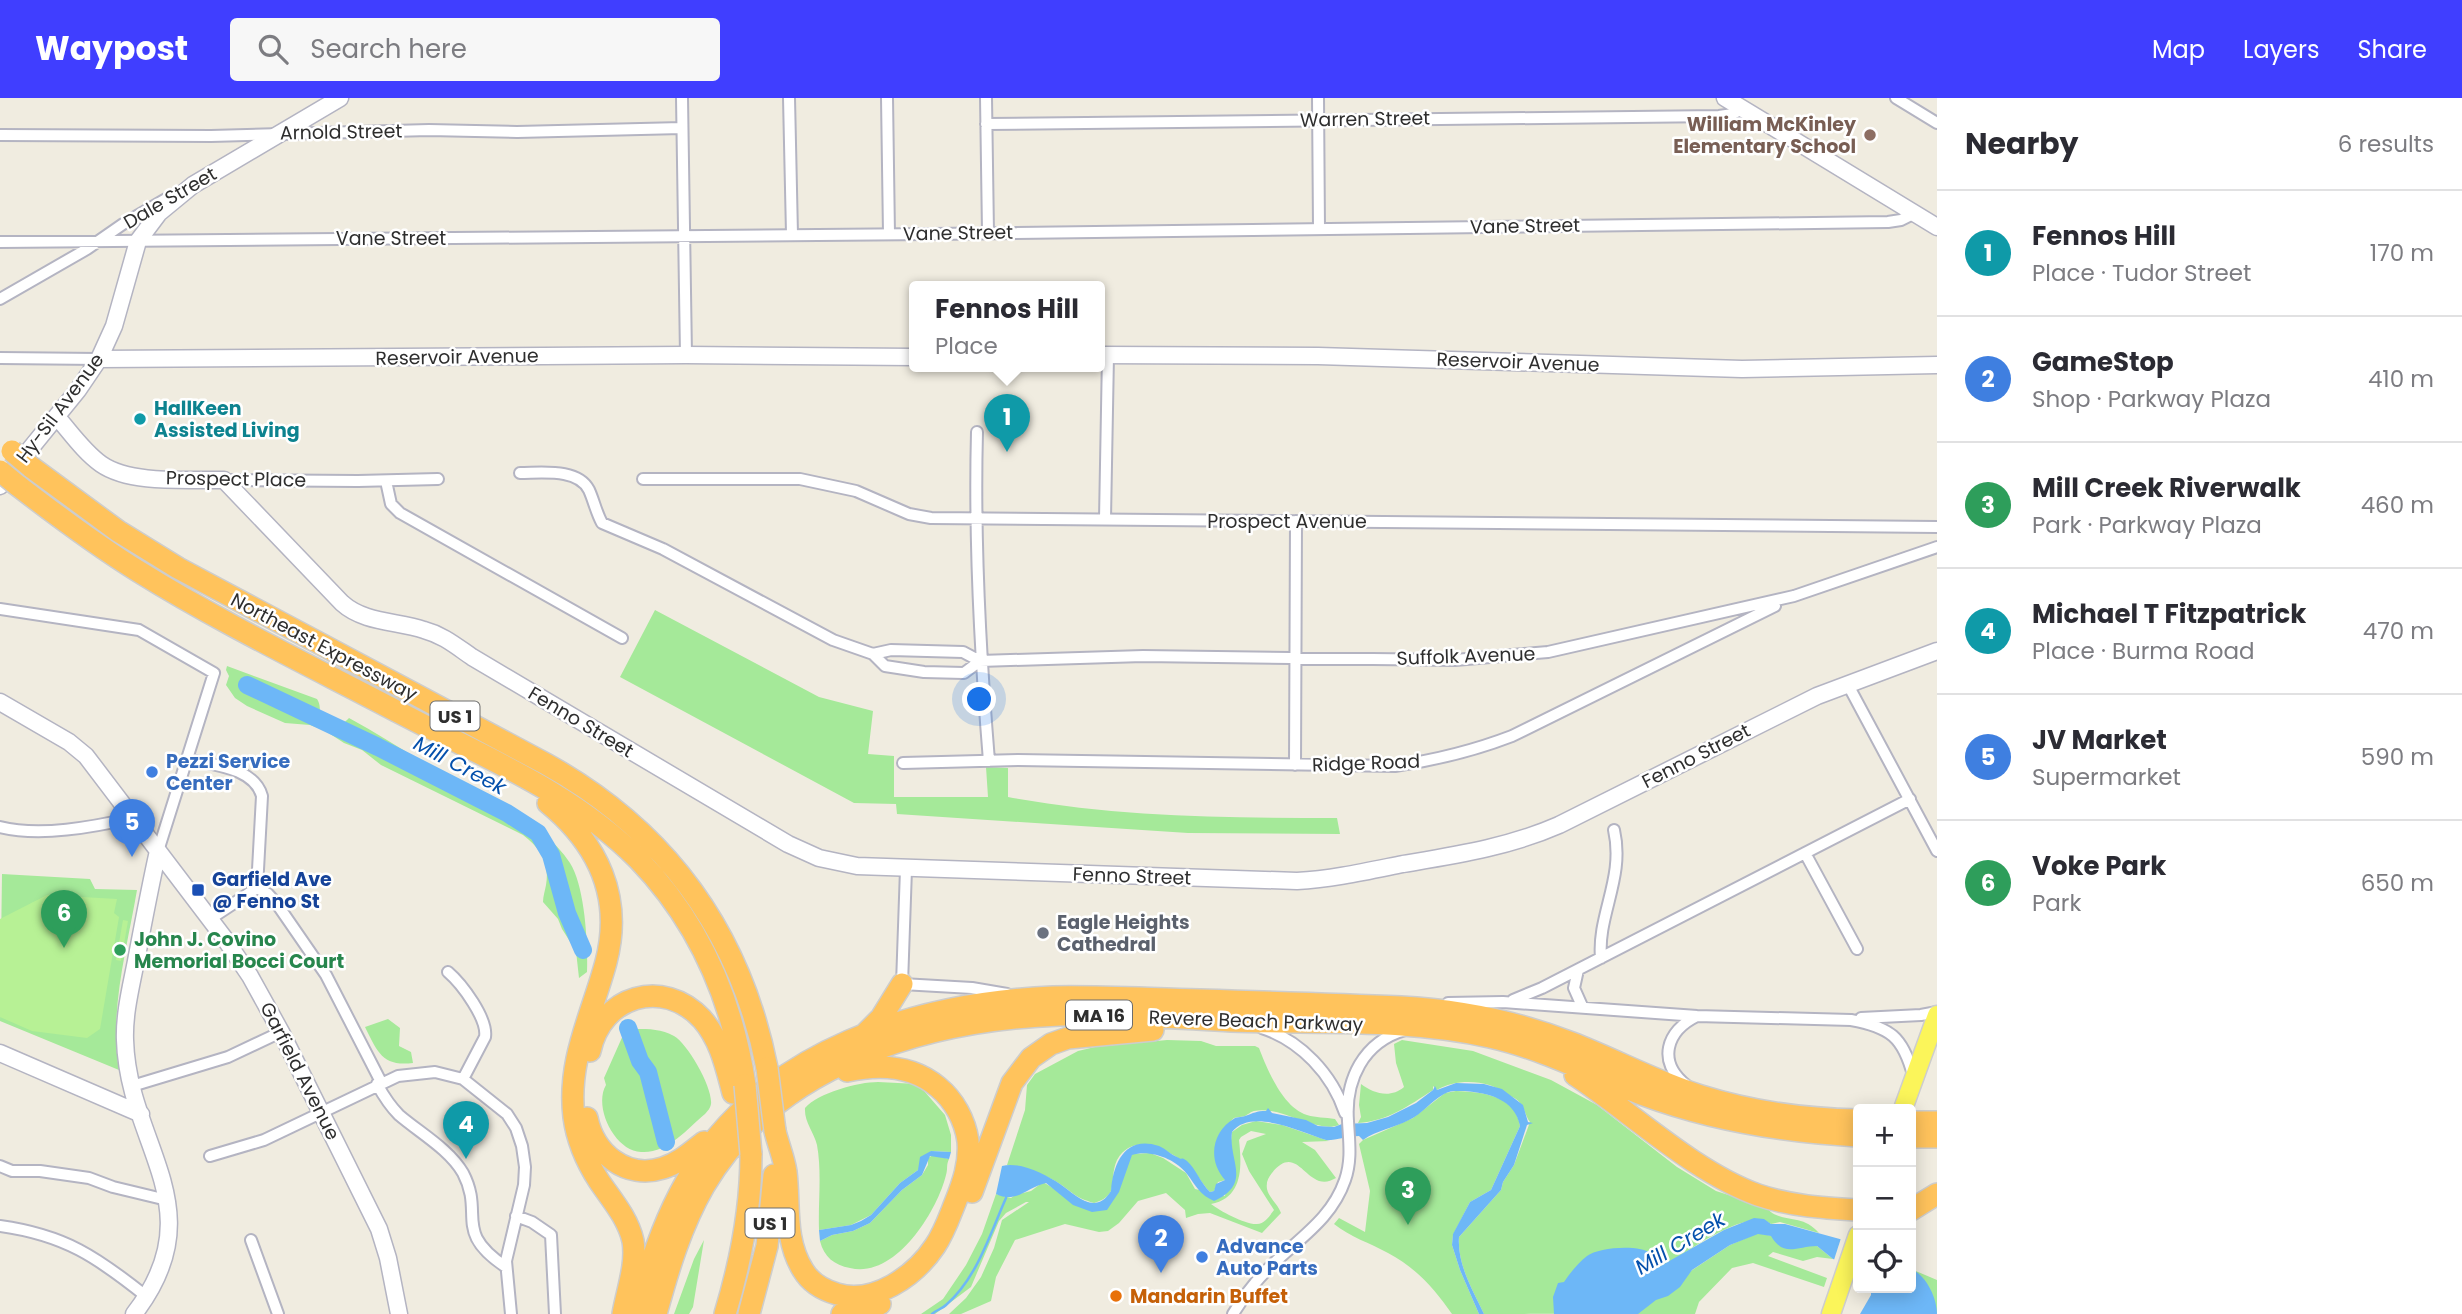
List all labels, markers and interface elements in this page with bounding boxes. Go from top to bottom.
search box [230,18,720,81]
text: Waypost [35,25,188,72]
icon: search [254,30,292,68]
text: Search here [310,31,467,67]
text: Map [2152,33,2205,66]
text: Layers [2243,33,2319,66]
text: Share [2357,33,2427,66]
street label: Warren Street [1300,104,1430,134]
place label: William McKinley Elementary School [1673,111,1857,160]
street label: Arnold Street [280,117,403,147]
text: Nearby [1965,122,2079,165]
marker: William McKinley Elementary School [1862,127,1878,143]
text: 6 results [2338,128,2434,160]
street label: Dale Street [118,160,222,236]
street label: Vane Street [1470,212,1580,240]
text: Fennos Hill [2032,218,2176,254]
street label: Vane Street [903,219,1013,247]
street label: Vane Street [336,225,446,252]
text: 1 [1984,237,1992,269]
text: 170 m [2370,237,2434,269]
text: Place · Tudor Street [2032,257,2251,289]
popup [909,281,1105,372]
text: Fennos Hill [935,291,1079,327]
text: Place [935,330,998,362]
street label: Reservoir Avenue [375,342,539,372]
text: GameStop [2032,344,2174,380]
street label: Reservoir Avenue [1436,346,1600,378]
street label: Hy-Sil Avenue [10,347,110,469]
text: 2 [1981,363,1995,395]
text: 410 m [2368,363,2434,395]
text: Shop · Parkway Plaza [2032,383,2271,415]
pin: 1 [984,394,1030,452]
place label: HallKeen Assisted Living [154,395,300,444]
marker: HallKeen Assisted Living [132,411,148,427]
street label: Prospect Place [166,464,306,494]
text: Mill Creek Riverwalk [2032,470,2301,506]
text: 3 [1981,489,1995,521]
text: 460 m [2361,489,2434,521]
street label: Prospect Avenue [1207,508,1367,535]
text: Park · Parkway Plaza [2032,509,2262,541]
street label: Northeast Expressway [226,586,422,708]
text: Michael T Fitzpatrick [2032,596,2306,632]
text: 4 [1980,615,1996,647]
text: 470 m [2363,615,2434,647]
text: Place · Burma Road [2032,635,2254,667]
street label: Suffolk Avenue [1396,640,1536,672]
street label: Fenno Street [523,680,639,764]
your location [962,682,996,716]
road number: US 1 [430,702,480,730]
street label: Fenno Street [1637,717,1755,795]
text: JV Market [2032,722,2167,758]
water label: Mill Creek [409,729,512,802]
text: 5 [1981,741,1995,773]
text: 590 m [2361,741,2434,773]
place label: Pezzi Service Center [166,748,291,797]
street label: Ridge Road [1311,748,1421,778]
text: Supermarket [2032,761,2181,793]
marker: Pezzi Service Center [144,764,160,780]
pin: 5 [109,799,155,857]
text: Voke Park [2032,848,2166,884]
street label: Fenno Street [1072,860,1192,892]
place label: Garfield Ave @ Fenno St [212,866,332,915]
text: 6 [1981,867,1995,899]
text: 650 m [2361,867,2434,899]
marker: Garfield Ave @ Fenno St [190,882,206,898]
text: Park [2032,887,2081,919]
pin: 6 [41,890,87,948]
place label: Eagle Heights Cathedral [1057,909,1190,958]
marker: Eagle Heights Cathedral [1035,925,1051,941]
place label: John J. Covino Memorial Bocci Court [134,926,344,975]
marker: John J. Covino Memorial Bocci Court [112,942,128,958]
street label: Garfield Avenue [254,997,346,1145]
road number: MA 16 [1066,1000,1132,1030]
street label: Revere Beach Parkway [1148,1004,1364,1038]
pin: 4 [443,1101,489,1159]
map controls [1853,1104,1916,1293]
button: + [1853,1104,1916,1167]
pin: 3 [1385,1167,1431,1225]
button: − [1853,1167,1916,1230]
water label: Mill Creek [1629,1204,1732,1281]
road number: US 1 [746,1208,794,1238]
pin: 2 [1138,1215,1184,1273]
button: locate [1853,1230,1916,1293]
place label: Advance Auto Parts [1216,1233,1318,1282]
marker: Advance Auto Parts [1194,1249,1210,1265]
place label: Mandarin Buffet [1130,1283,1288,1310]
marker: Mandarin Buffet [1108,1288,1124,1304]

